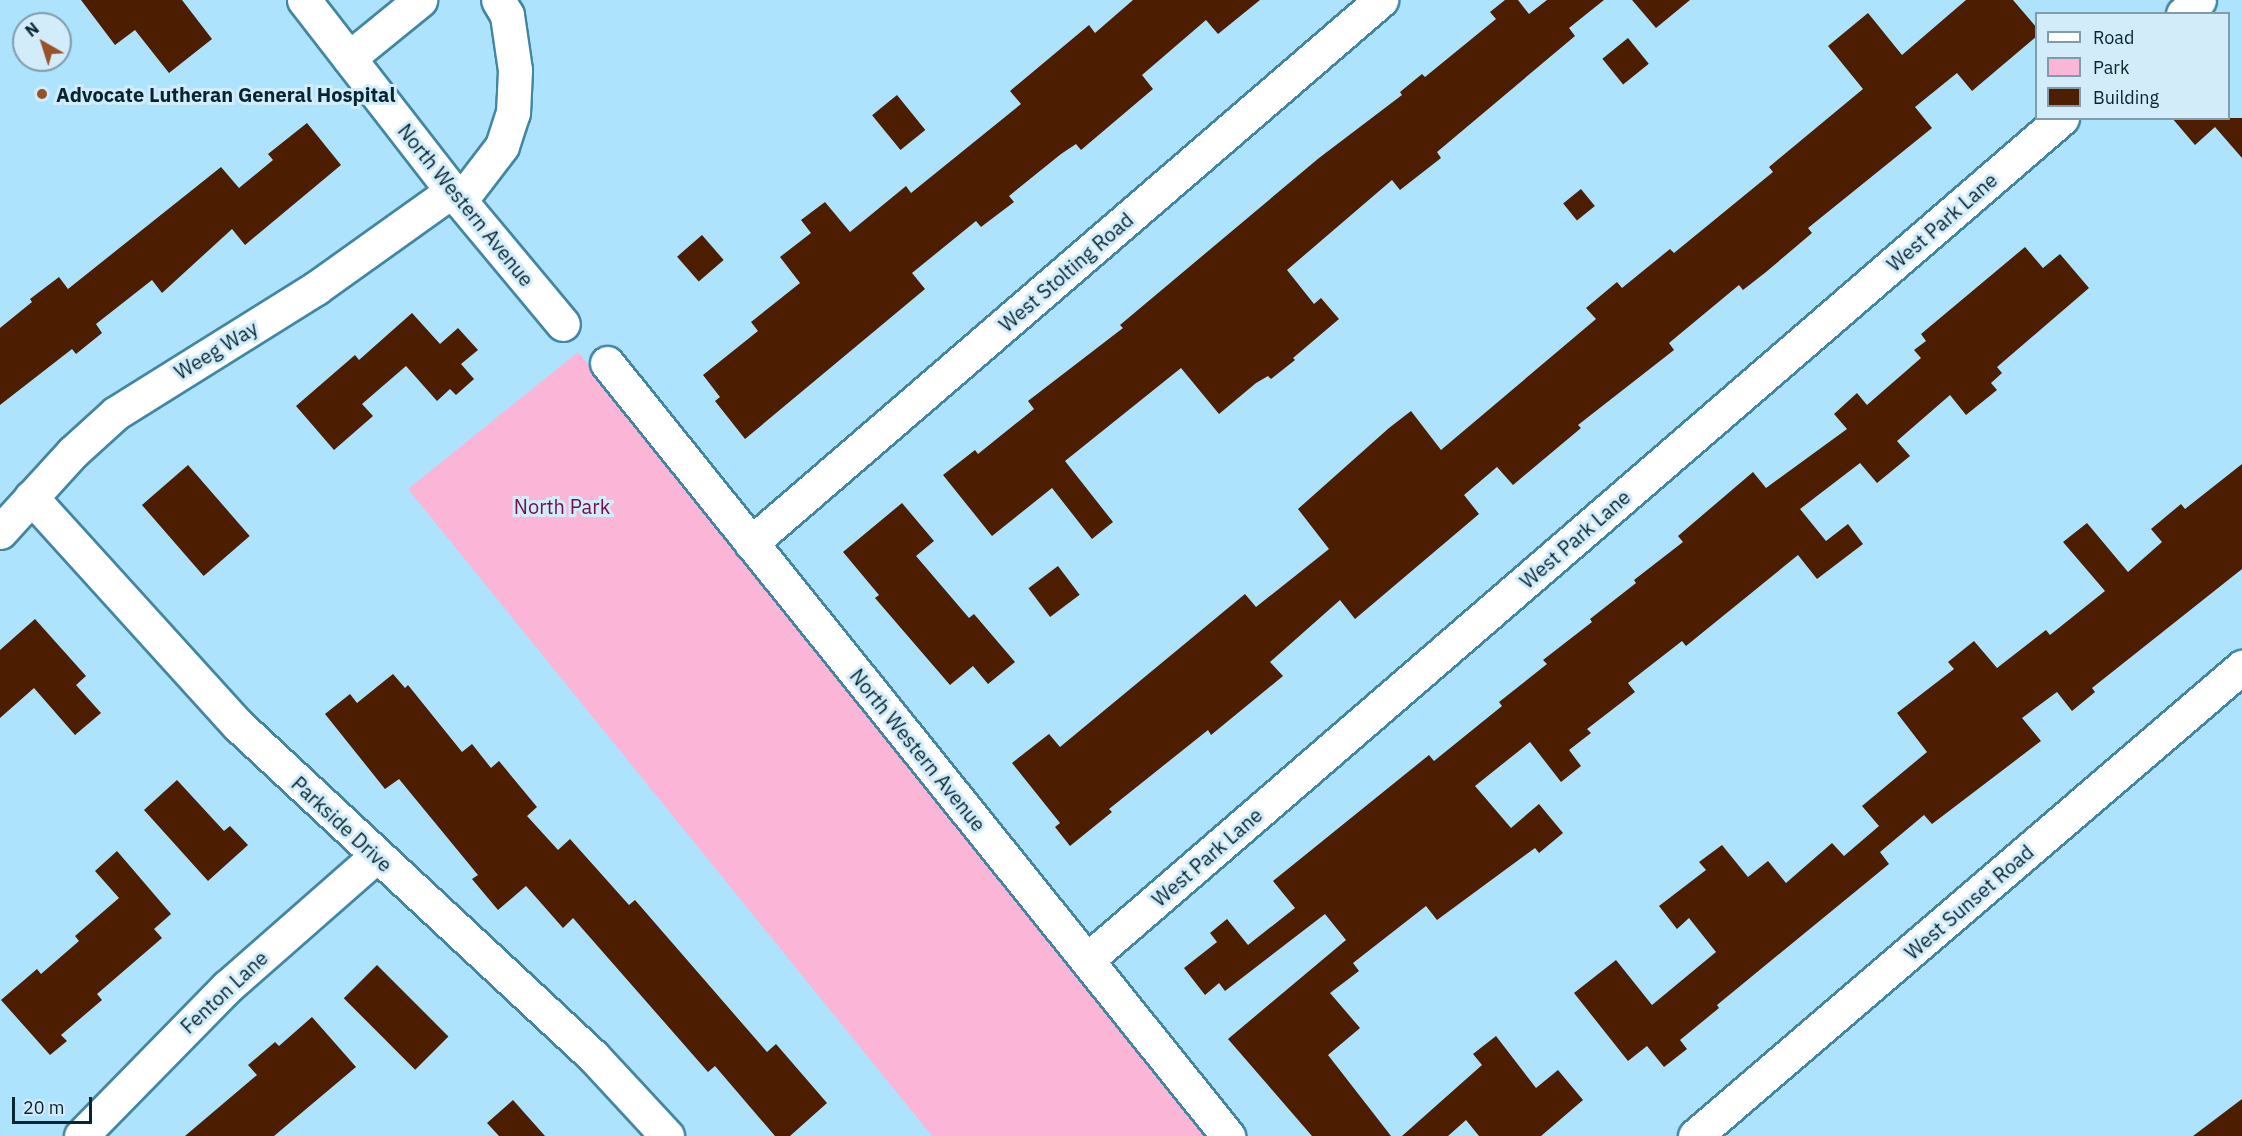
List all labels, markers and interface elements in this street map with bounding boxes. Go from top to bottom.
north arrow [12,12,72,72]
legend [2035,12,2230,120]
text: N [21,18,43,41]
text: Road [2093,26,2134,49]
text: Park [2093,56,2129,79]
place label: Advocate Lutheran General Hospital [56,82,395,106]
marker: Advocate Lutheran General Hospital [33,85,51,103]
text: Building [2093,86,2159,109]
street label: North Western Avenue [393,119,539,291]
street label: West Park Lane [1882,168,2002,276]
street label: West Stolting Road [994,207,1138,337]
street label: Weeg Way [170,316,262,384]
street label: West Park Lane [1515,485,1635,593]
park label: North Park [514,494,610,518]
street label: North Western Avenue [845,664,991,836]
street label: Parkside Drive [287,771,397,877]
street label: West Park Lane [1147,803,1267,911]
street label: West Sunset Road [1900,840,2038,964]
street label: Fenton Lane [175,946,273,1038]
scale bar [15,1085,94,1123]
text: 20 m [23,1096,65,1119]

